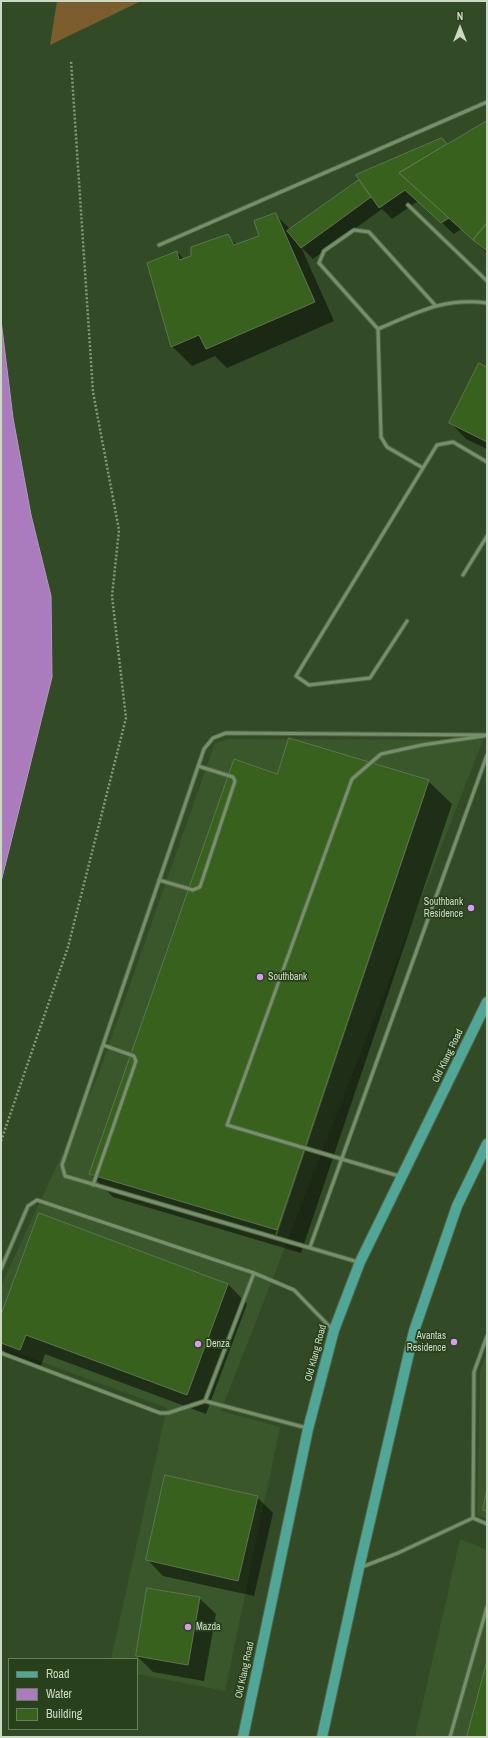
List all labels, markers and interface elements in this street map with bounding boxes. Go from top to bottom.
north arrow [440,8,480,48]
text: N [457,9,463,23]
place label: Southbank Residence [424,896,463,920]
marker: Southbank Residence [466,903,476,913]
place label: Southbank [268,971,307,983]
marker: Southbank [255,972,265,982]
street label: Old Klang Road [430,1027,466,1085]
street label: Old Klang Road [303,1323,329,1383]
place label: Avantas Residence [407,1330,446,1354]
marker: Avantas Residence [449,1337,459,1347]
place label: Denza [206,1338,230,1350]
marker: Denza [193,1339,203,1349]
place label: Mazda [196,1621,221,1633]
marker: Mazda [183,1622,193,1632]
street label: Old Klang Road [233,1640,257,1700]
legend [8,1658,138,1730]
text: Road [46,1666,70,1682]
text: Water [46,1686,72,1702]
text: Building [46,1706,82,1722]

